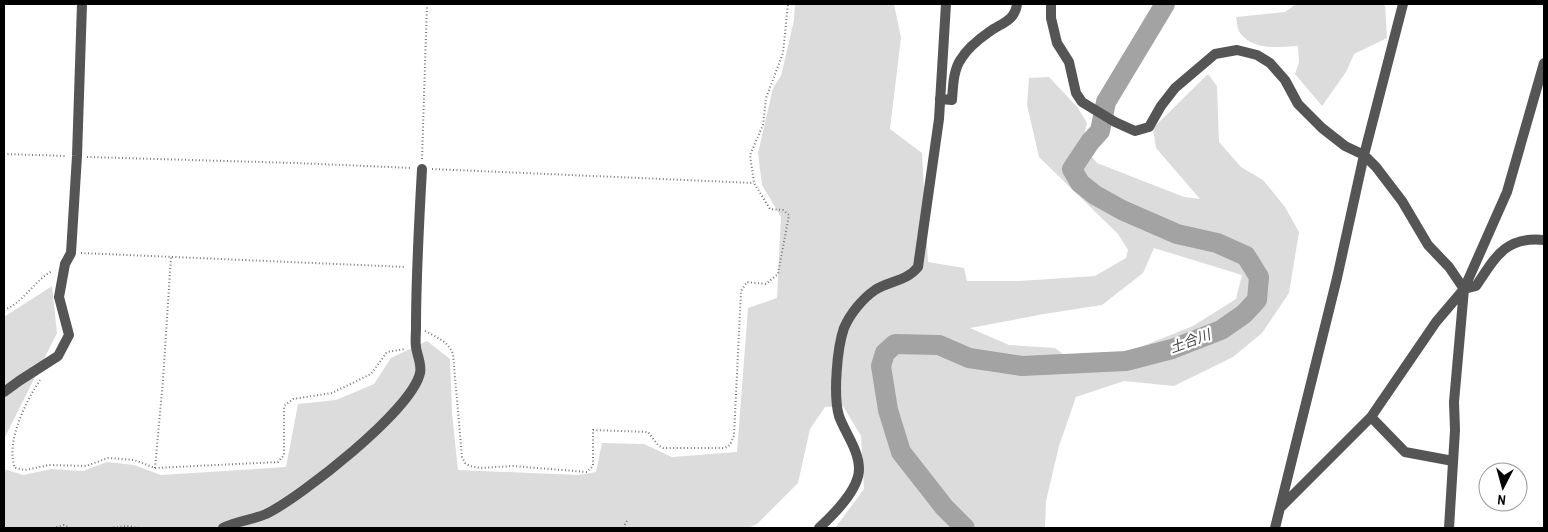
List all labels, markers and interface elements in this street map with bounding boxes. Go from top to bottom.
water label: 土合川 [1167,325,1215,357]
north arrow [1478,462,1528,512]
text: N [1497,491,1507,509]

